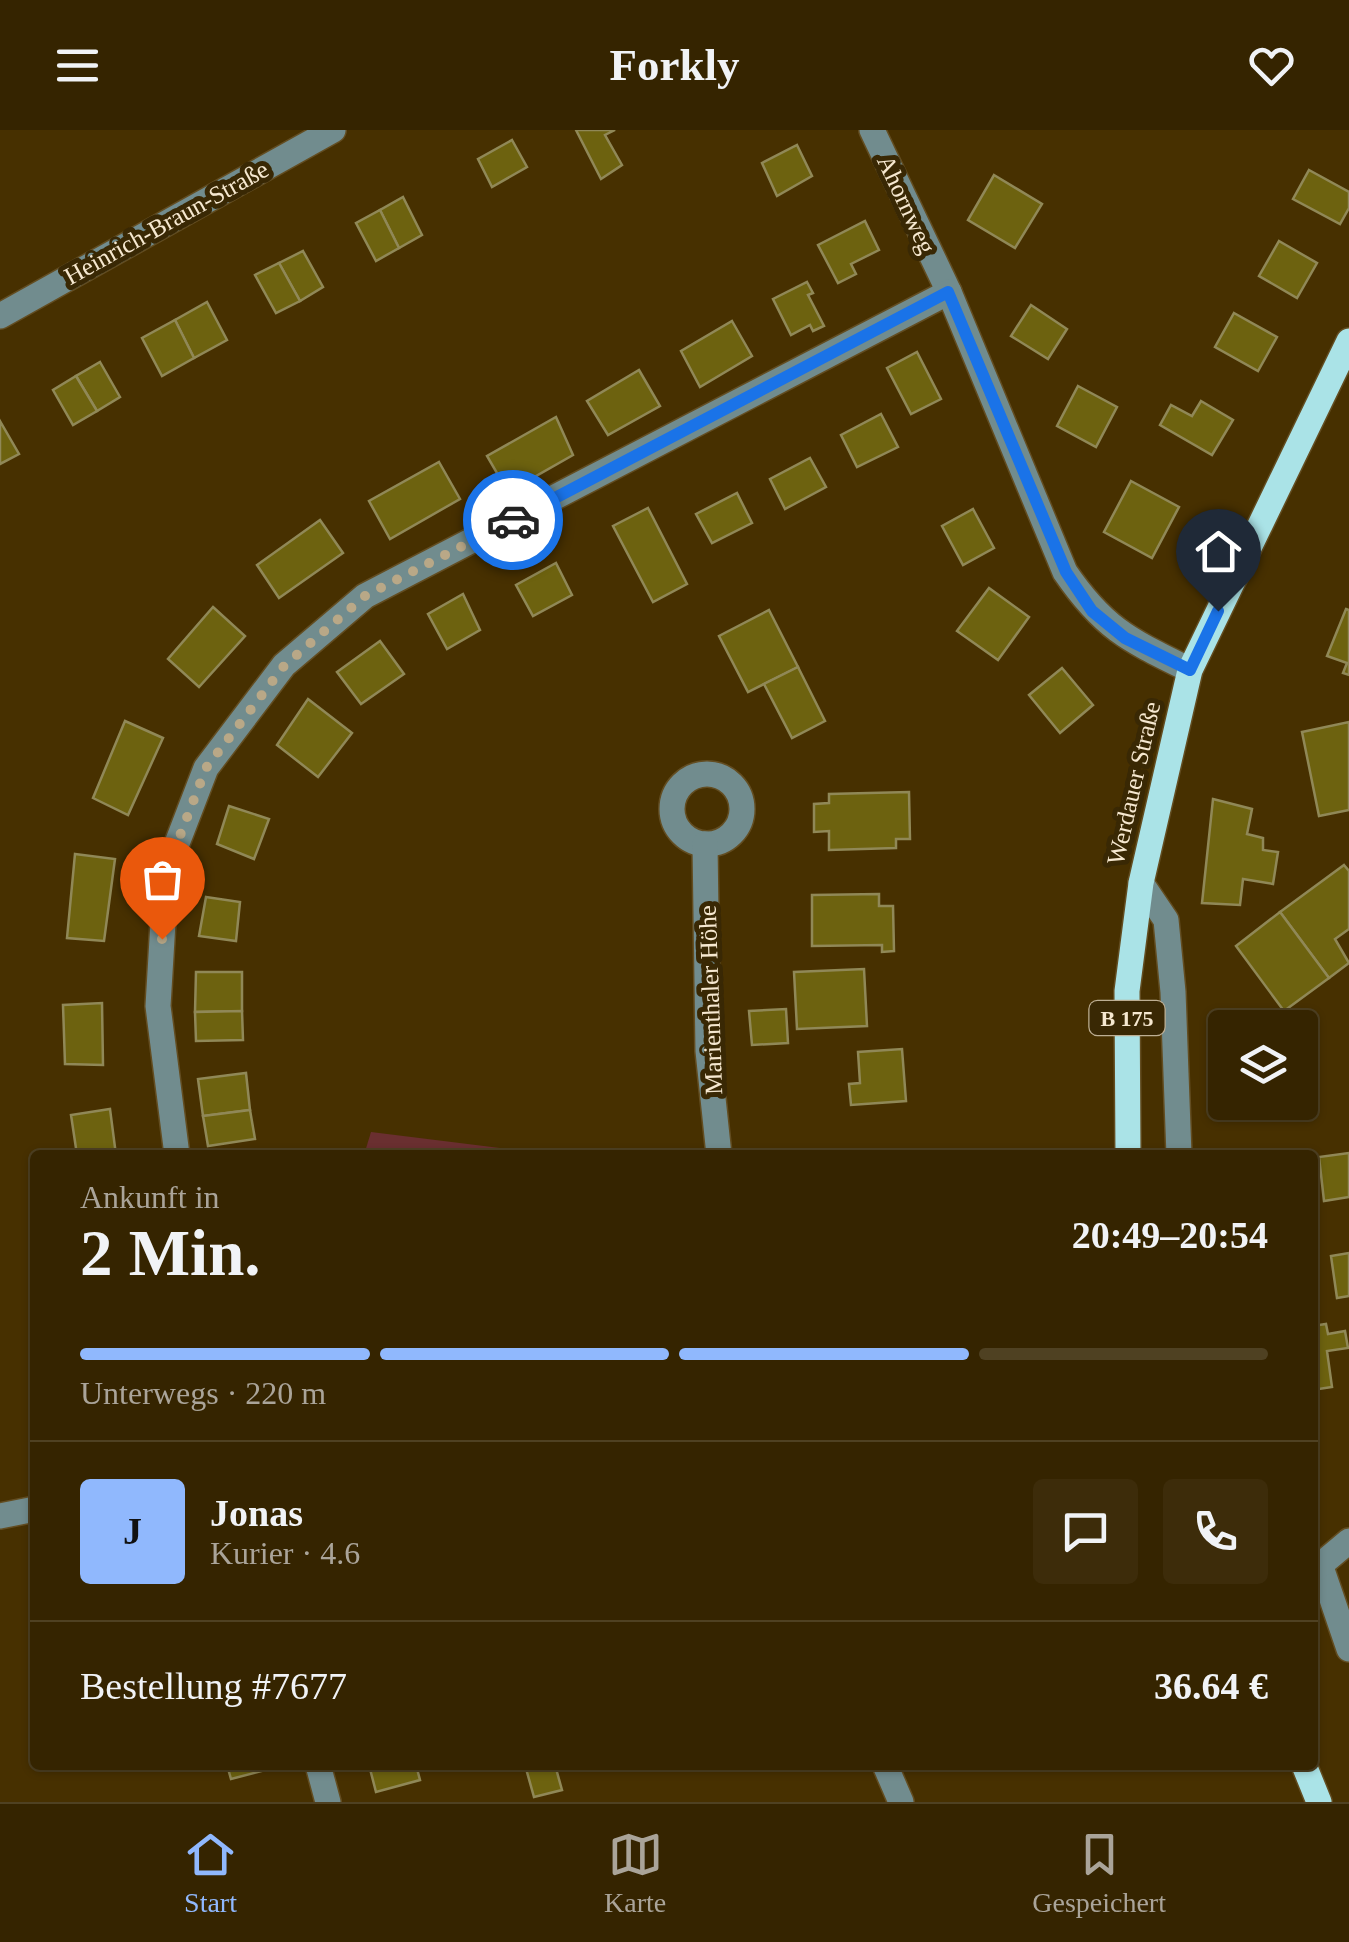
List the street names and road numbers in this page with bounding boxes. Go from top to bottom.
street label: Ahornweg [872,151,941,258]
street label: Heinrich-Braun-Straße [60,155,273,290]
street label: Werdauer Straße [1102,699,1165,867]
street label: Marienthaler Höhe [694,905,727,1095]
road number: B 175 [1090,1001,1164,1035]

